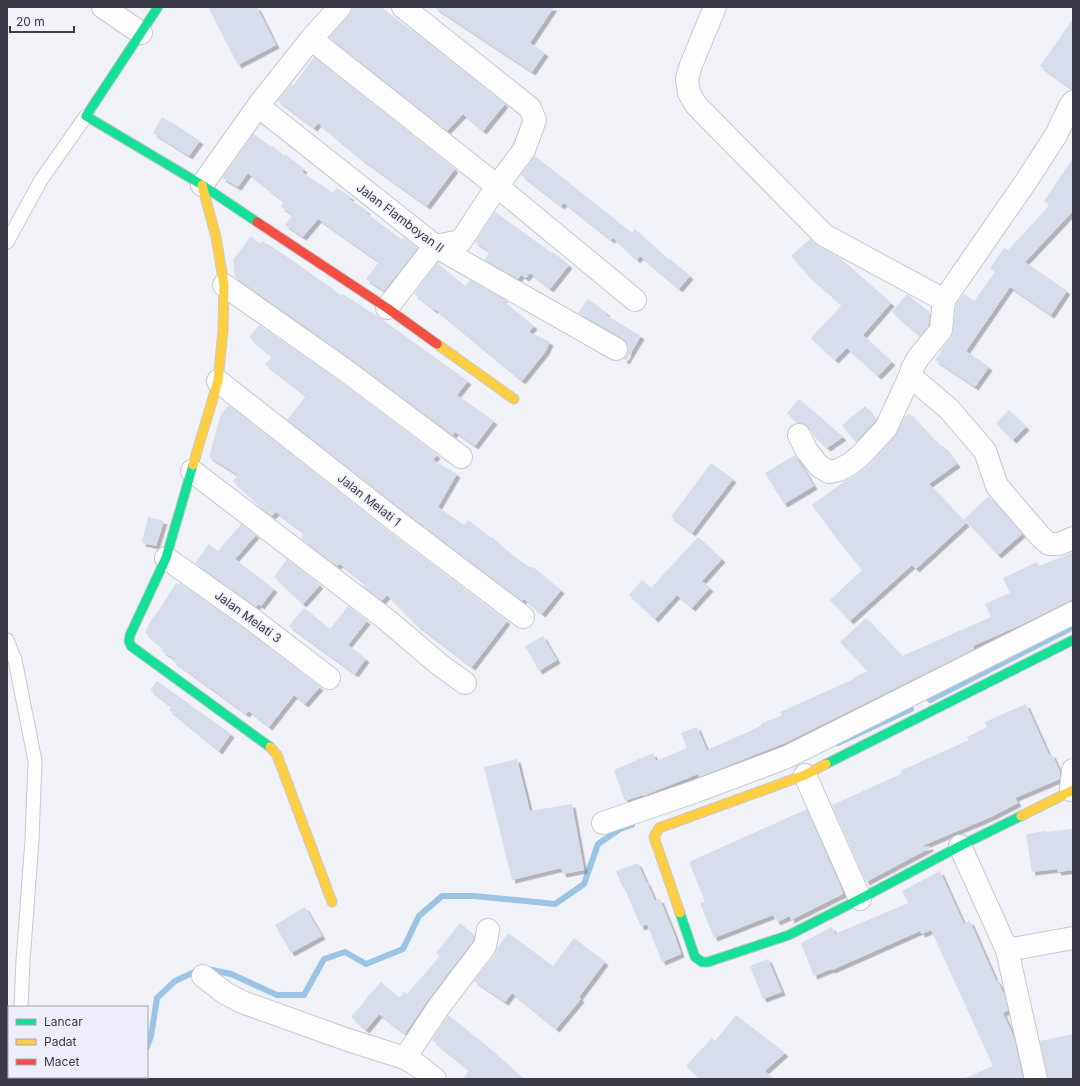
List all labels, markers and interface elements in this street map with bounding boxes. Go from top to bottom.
scale bar [10,8,74,34]
text: 20 m [16,14,45,29]
street label: Jalan Flamboyan II [354,180,447,255]
street label: Jalan Melati 1 [335,470,404,529]
street label: Jalan Melati 3 [212,587,285,646]
legend [8,1006,148,1078]
text: Lancar [44,1014,83,1029]
text: Padat [44,1034,76,1049]
text: Macet [44,1054,79,1069]

